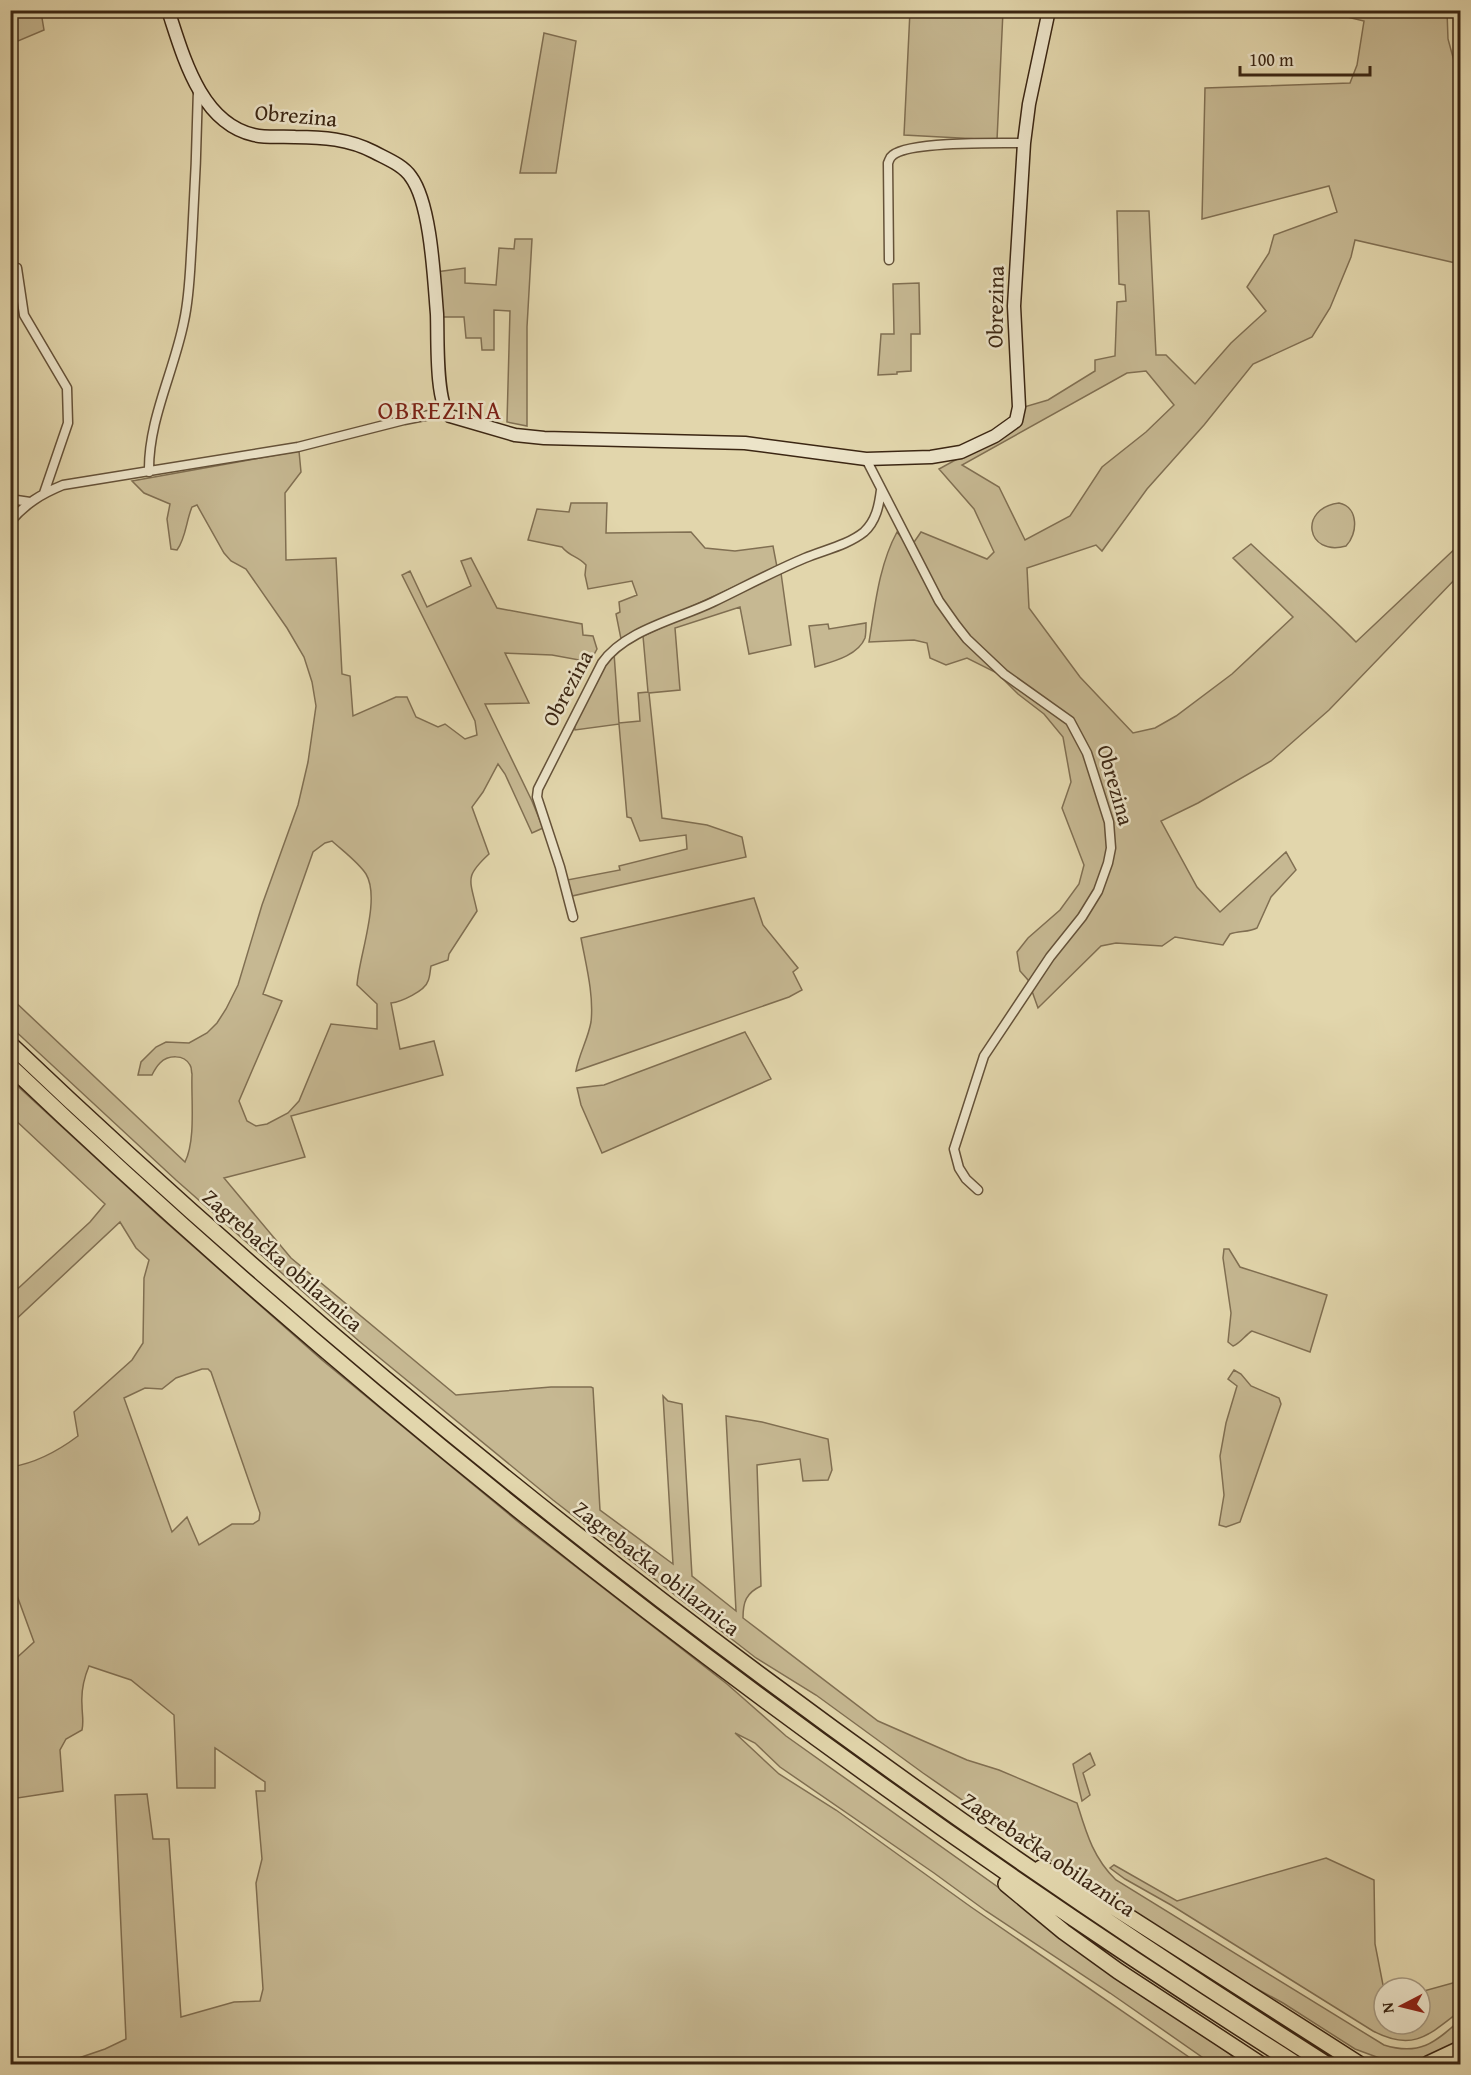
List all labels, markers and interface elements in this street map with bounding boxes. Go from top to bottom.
scale bar [1240,39,1370,77]
text: 100 m [1249,46,1294,73]
street label: Obrezina [254,95,339,135]
street label: Obrezina [978,265,1012,348]
district label: OBREZINA [377,390,503,429]
street label: Obrezina [534,644,601,732]
street label: Obrezina [1089,741,1143,830]
street label: Zagrebačka obilaznica [196,1181,371,1339]
street label: Zagrebačka obilaznica [567,1493,748,1644]
street label: Zagrebačka obilaznica [956,1784,1143,1925]
north arrow [1372,1976,1432,2036]
text: N [1375,2001,1400,2015]

